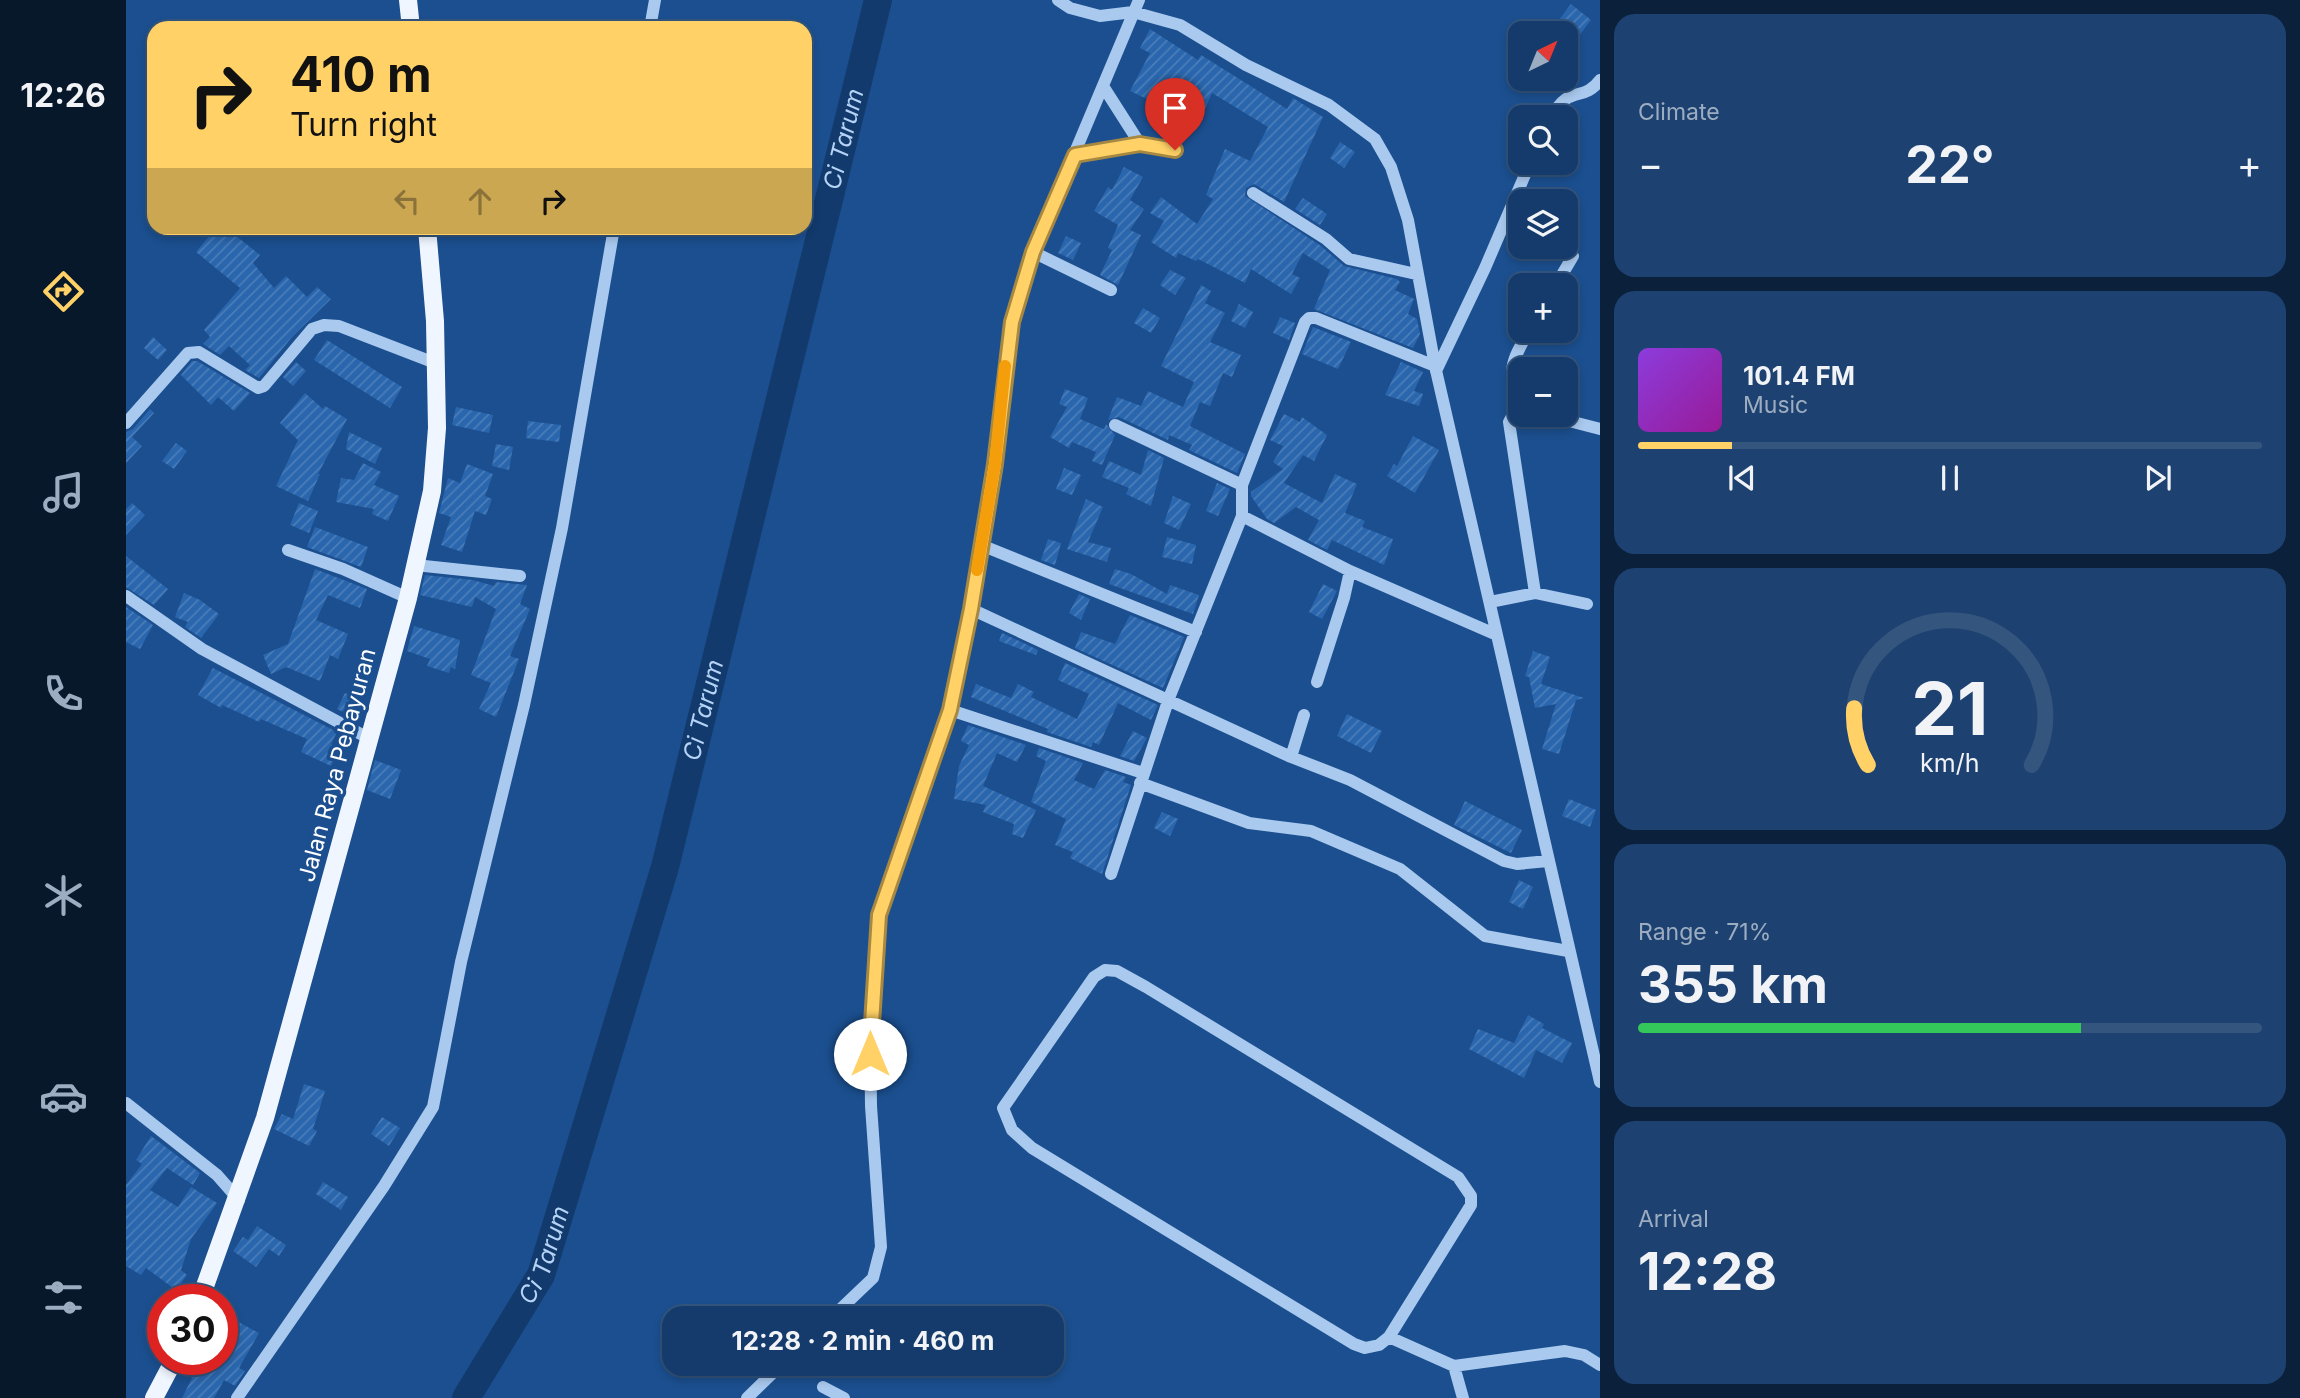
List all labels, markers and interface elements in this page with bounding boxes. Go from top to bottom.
north arrow [1508,21,1578,91]
map controls [1508,21,1578,427]
text: 410 m [290,45,432,104]
icon: right [175,49,266,140]
text: 12:26 [20,76,106,115]
pin [1145,78,1205,150]
water label: Ci Tarum [817,86,870,192]
icon: arrive [1156,89,1194,127]
text: Climate [1638,98,1720,126]
text: Turn right [290,105,437,144]
button: search [1508,105,1578,175]
text: 22° [1905,133,1995,196]
text: − [1638,141,1663,187]
text: + [2237,141,2262,187]
icon: left [388,182,426,220]
icon: ahead [461,182,499,220]
icon: right [534,182,572,220]
button: layers [1508,189,1578,259]
icon: directions [39,267,88,316]
button: + [1508,273,1578,343]
button: − [1508,357,1578,427]
text: 101.4 FM [1743,360,1855,391]
text: Music [1743,391,1808,419]
icon: previous [1723,459,1761,497]
icon: pause [1931,459,1969,497]
icon: next [2139,459,2177,497]
icon: music [39,468,88,517]
street label: Jalan Raya Pebayuran [292,645,382,885]
water label: Ci Tarum [677,657,729,763]
text: 21 [1911,664,1989,753]
icon: phone [39,669,88,718]
text: km/h [1920,748,1980,778]
icon: climate [39,871,88,920]
text: Range · 71% [1638,918,1771,946]
text: 355 km [1638,953,1828,1016]
position arrow [833,1017,907,1091]
icon: car [39,1072,88,1121]
water label: Ci Tarum [512,1202,575,1309]
text: Arrival [1638,1205,1709,1233]
text: 12:28 [1638,1240,1777,1303]
icon: filters [39,1273,88,1322]
speed limit sign: 30 [147,1284,238,1375]
text: 12:28 · 2 min · 460 m [732,1325,994,1356]

